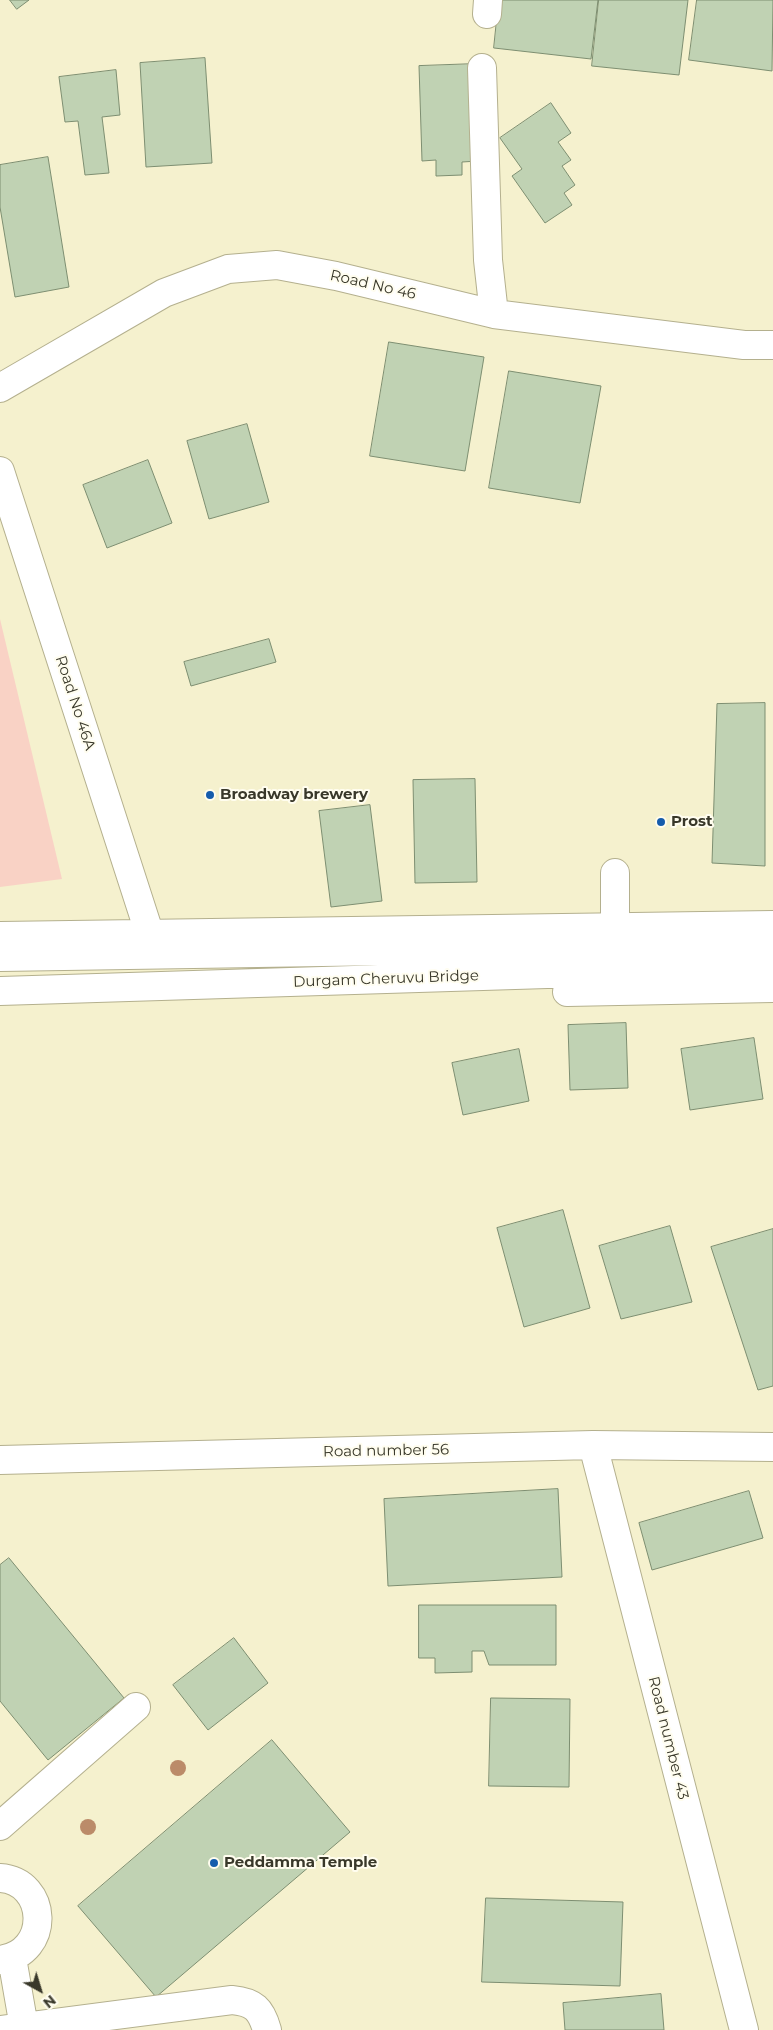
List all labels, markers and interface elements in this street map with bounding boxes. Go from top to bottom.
street label: Road No 46 [328,266,418,304]
street label: Road No 46A [51,653,99,753]
place label: Broadway brewery [220,786,368,804]
marker: Broadway brewery [204,789,216,801]
place label: Prost [671,813,712,831]
marker: Prost [655,816,667,828]
street label: Durgam Cheruvu Bridge [293,967,479,991]
street label: Road number 56 [323,1441,449,1461]
street label: Road number 43 [644,1674,692,1802]
place label: Peddamma Temple [224,1854,377,1872]
marker: Peddamma Temple [208,1857,220,1869]
north arrow [15,1965,65,2015]
text: N [39,1991,59,2012]

